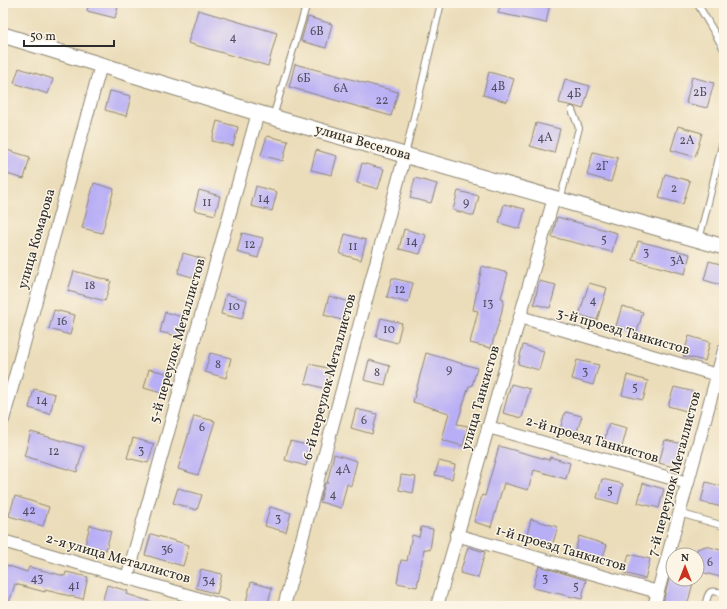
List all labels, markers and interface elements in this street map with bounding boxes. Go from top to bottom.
scale bar [24,22,114,48]
house number: 6В [310,24,324,40]
text: 50 m [30,29,56,45]
house number: 4 [229,30,237,46]
house number: 6Б [297,71,311,87]
house number: 4В [491,79,505,95]
house number: 6А [334,81,349,97]
house number: 2Б [693,85,707,101]
house number: 4Б [567,86,581,102]
house number: 22 [376,93,388,109]
street label: улица Веселова [313,120,413,166]
house number: 4А [537,130,553,146]
house number: 2А [680,133,695,149]
house number: 2Г [595,159,609,175]
house number: 2 [671,181,677,197]
street label: улица Комарова [14,187,60,291]
house number: 14 [258,191,270,207]
house number: 11 [202,195,212,211]
house number: 9 [463,195,469,211]
house number: 5 [601,232,607,248]
house number: 14 [406,234,418,250]
house number: 12 [244,237,256,253]
house number: 11 [348,239,358,255]
house number: 3 [643,245,649,261]
house number: 3А [670,253,685,269]
street label: 5-й переулок Металлистов [145,256,211,426]
house number: 18 [85,278,95,294]
house number: 12 [394,282,406,298]
street label: 6-й переулок Металлистов [299,292,361,462]
house number: 4 [589,293,597,309]
house number: 13 [483,296,493,312]
house number: 10 [228,299,240,315]
street label: 3-й проезд Танкистов [554,304,692,360]
house number: 16 [57,314,67,330]
house number: 10 [383,322,395,338]
street label: улица Танкистов [457,343,505,453]
house number: 8 [215,357,221,373]
house number: 9 [446,362,452,378]
house number: 3 [582,364,588,380]
house number: 8 [374,365,380,381]
house number: 5 [632,380,638,396]
street label: 7-й переулок Металлистов [644,389,706,559]
house number: 14 [36,393,48,409]
street label: 2-й проезд Танкистов [523,412,661,468]
house number: 6 [361,413,367,429]
house number: 6 [199,420,205,436]
house number: 3 [138,443,144,459]
house number: 12 [48,444,60,460]
house number: 4А [335,462,351,478]
house number: 5 [607,483,613,499]
house number: 4 [329,487,337,503]
house number: 42 [22,503,36,519]
house number: 3 [275,511,281,527]
street label: 1-й проезд Танкистов [493,521,629,577]
street label: 2-я улица Металлистов [43,529,193,589]
house number: 36 [161,542,173,558]
north arrow [665,547,705,587]
text: N [681,551,689,566]
house number: 6 [707,555,713,571]
house number: 43 [31,571,43,587]
house number: 3 [542,571,548,587]
house number: 34 [202,573,216,589]
house number: 41 [68,578,80,594]
house number: 5 [573,579,579,595]

